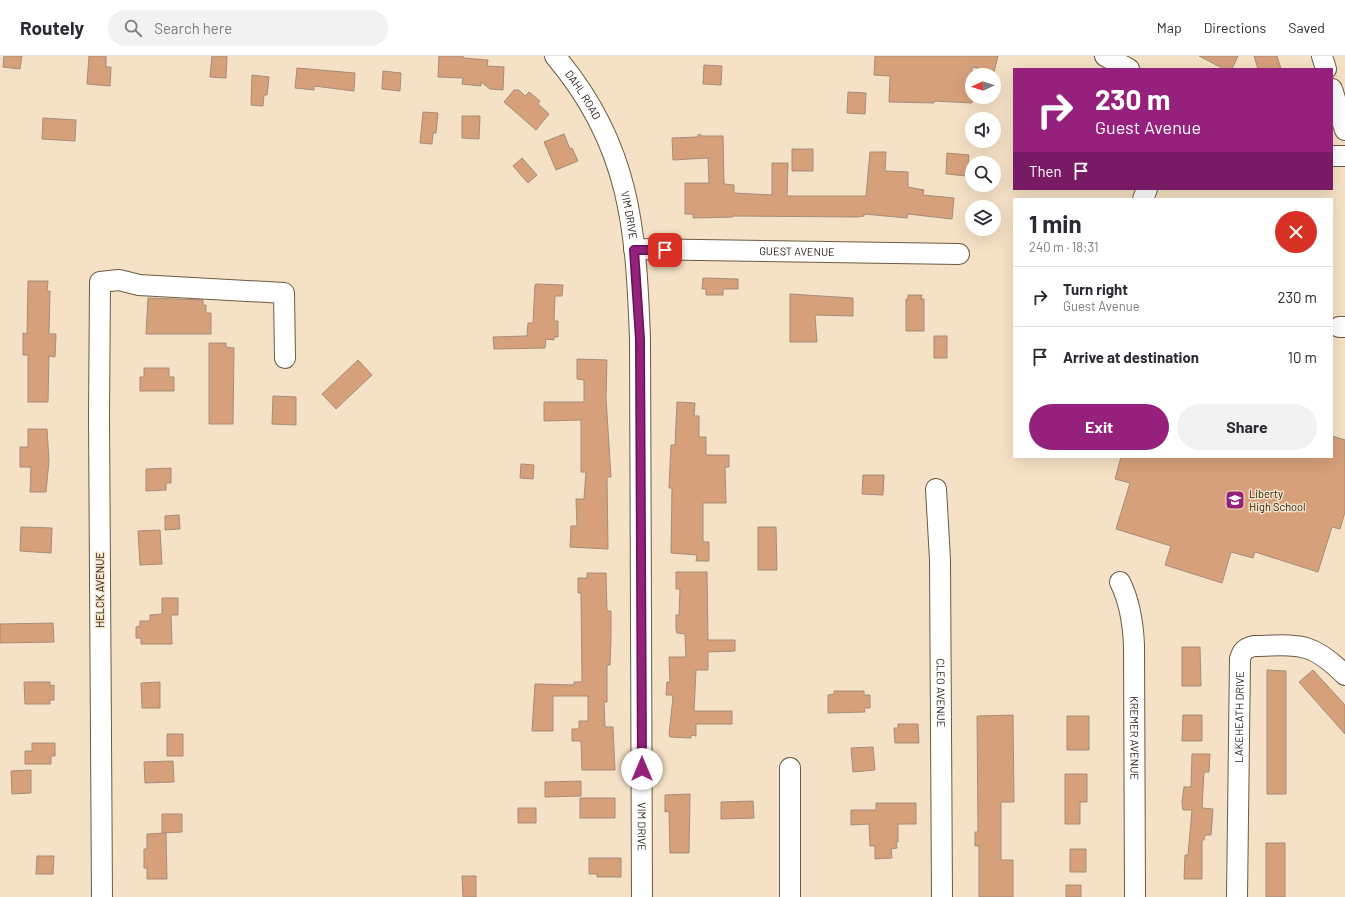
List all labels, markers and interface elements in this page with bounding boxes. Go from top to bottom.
search box [108,10,388,46]
text: Routely [20,16,84,39]
icon: search [122,17,144,39]
text: Search here [154,19,232,37]
text: Map [1157,19,1182,36]
text: Directions [1204,19,1266,36]
text: Saved [1288,19,1325,36]
street label: DAHL ROAD [563,67,604,122]
north arrow [965,68,1001,104]
map controls [965,68,1001,236]
text: 230 m [1095,82,1170,116]
icon: right [1029,84,1081,136]
button: sound [965,112,1001,148]
text: Guest Avenue [1095,116,1201,138]
button: search [965,156,1001,192]
icon: arrive [1070,160,1092,182]
text: Then [1029,162,1062,180]
street label: VIM DRIVE [619,190,640,240]
button: layers [965,200,1001,236]
text: 1 min [1029,209,1082,238]
button: close [1275,211,1317,253]
pin [648,233,682,267]
icon: arrive [654,239,676,261]
text: 240 m · 18:31 [1029,239,1099,255]
street label: GUEST AVENUE [759,244,835,258]
text: Turn right [1063,280,1128,298]
icon: right [1029,286,1051,308]
text: 230 m [1277,288,1317,306]
text: Guest Avenue [1063,298,1140,314]
icon: arrive [1029,346,1051,368]
text: Arrive at destination [1063,348,1199,366]
text: 10 m [1288,348,1317,366]
button: Exit [1029,404,1169,450]
button: Share [1177,404,1317,450]
place label: Liberty High School [1249,487,1306,513]
school or university icon: Liberty High School [1224,489,1246,511]
street label: HELCK AVENUE [93,552,106,628]
street label: CLEO AVENUE [935,658,948,728]
street label: LAKEHEATH DRIVE [1232,671,1246,763]
street label: KREMER AVENUE [1128,696,1142,780]
position arrow [621,748,663,790]
street label: VIM DRIVE [636,802,649,851]

